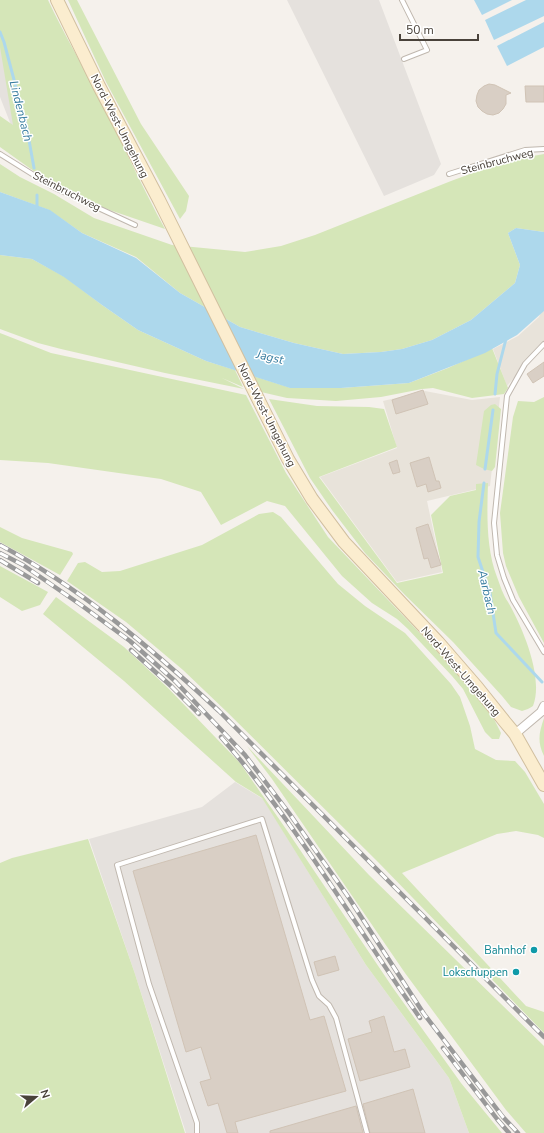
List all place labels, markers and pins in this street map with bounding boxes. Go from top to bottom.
place label: Bahnhof [484,943,526,958]
marker: Bahnhof [529,945,539,955]
place label: Lokschuppen [443,965,508,980]
marker: Lokschuppen [511,967,521,977]

